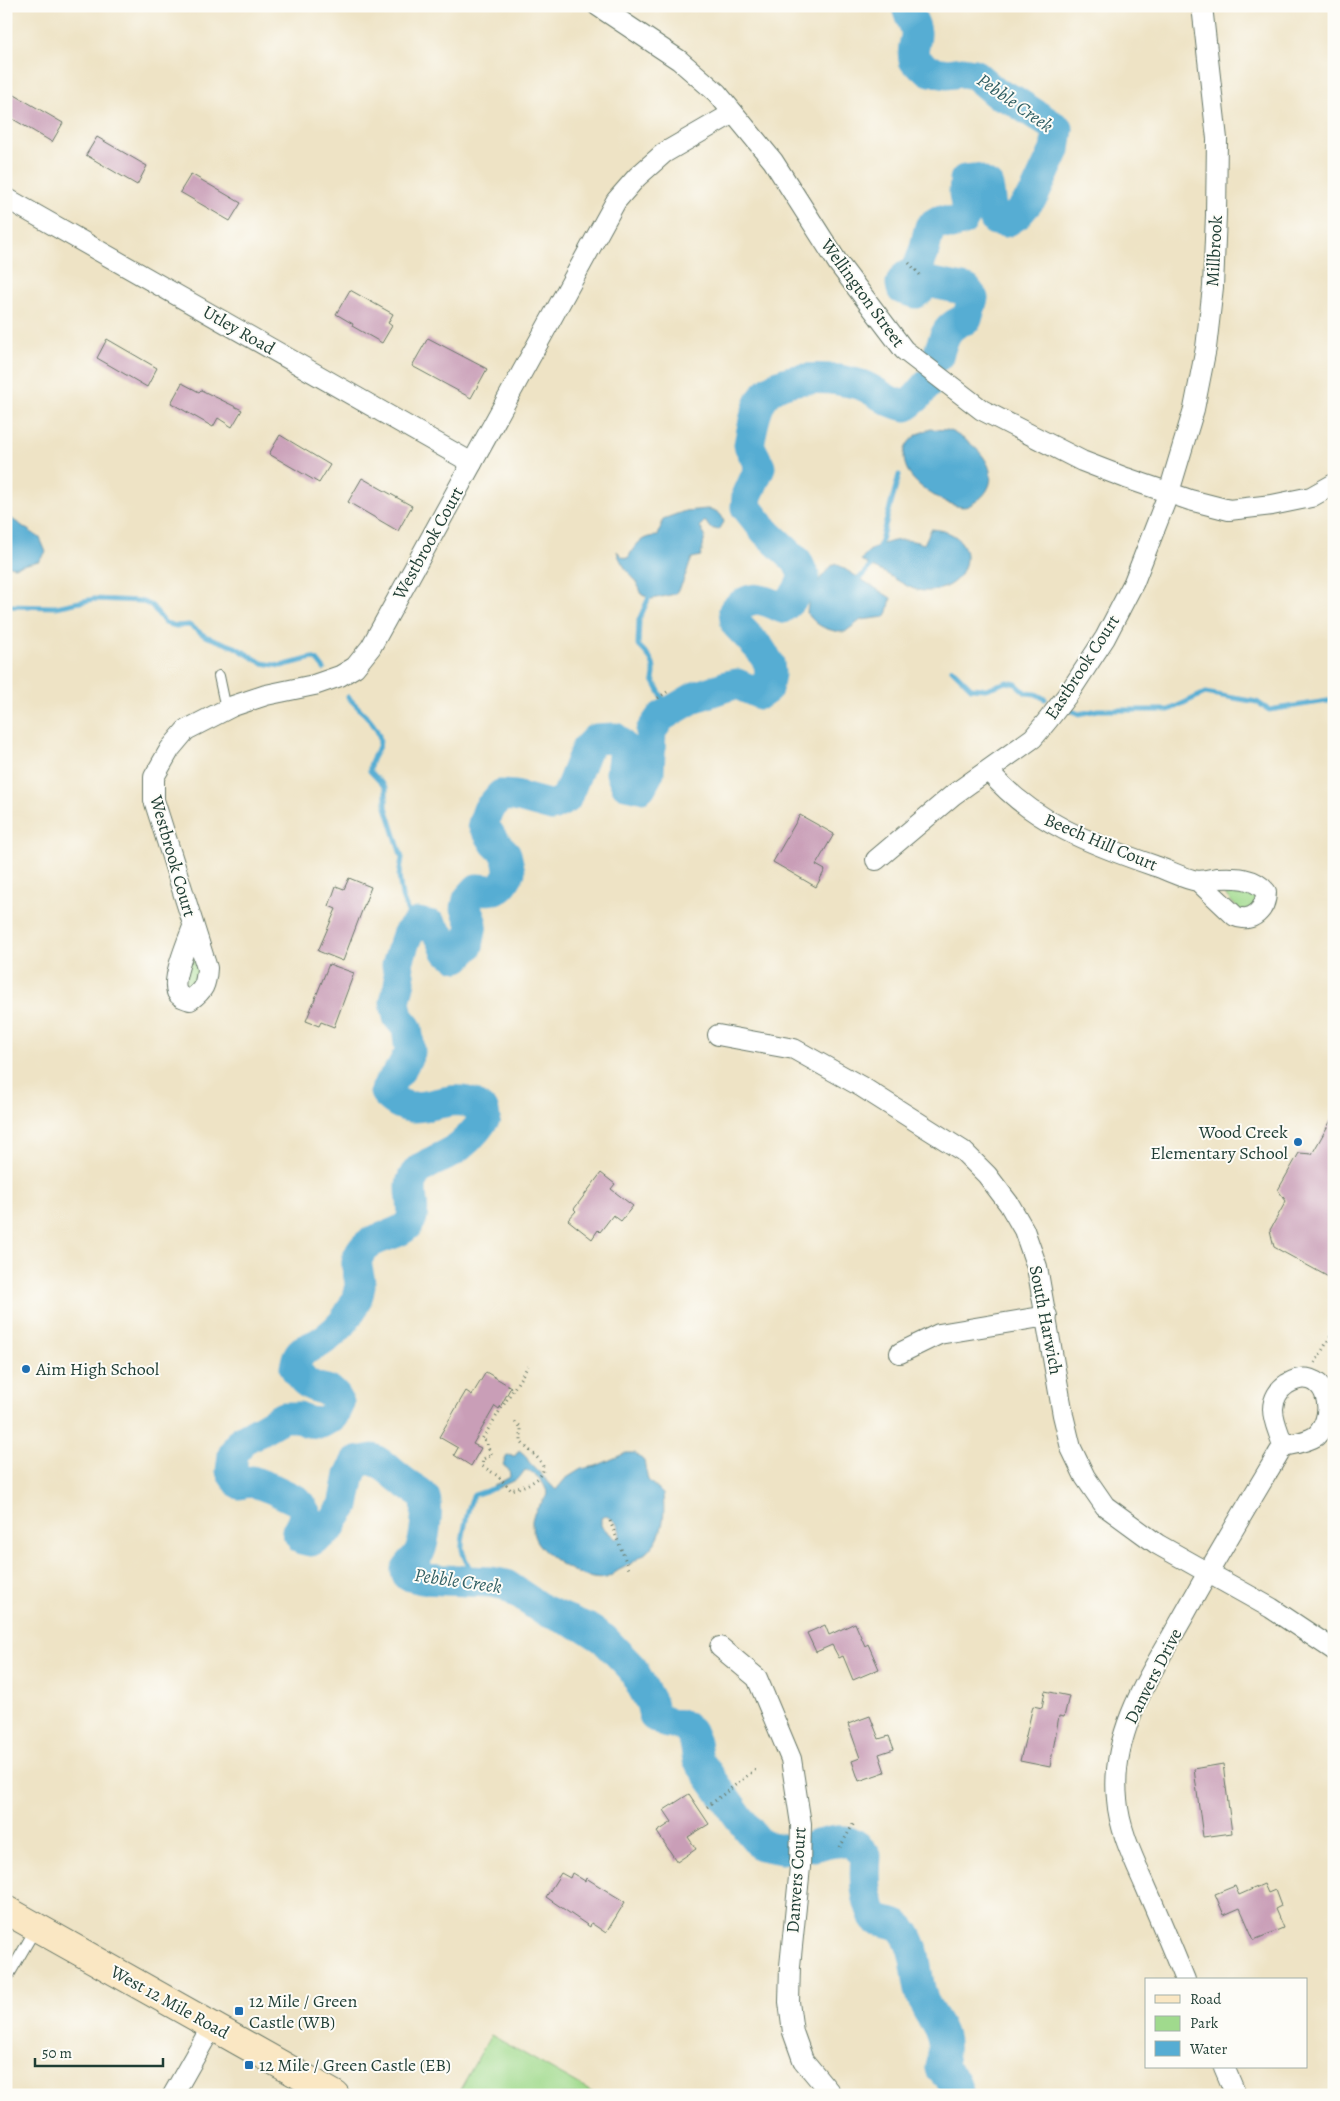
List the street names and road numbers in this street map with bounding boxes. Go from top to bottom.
street label: Millbrook [1200,215,1228,287]
street label: Wellington Street [815,233,911,352]
street label: Utley Road [198,300,280,360]
street label: Westbrook Court [387,482,469,605]
street label: Eastbrook Court [1039,610,1125,724]
street label: Westbrook Court [144,791,202,920]
street label: Beech Hill Court [1041,807,1161,877]
street label: South Harwich [1024,1263,1068,1377]
street label: Danvers Drive [1119,1624,1187,1728]
street label: Danvers Court [780,1826,812,1934]
street label: West 12 Mile Road [106,1959,234,2045]

